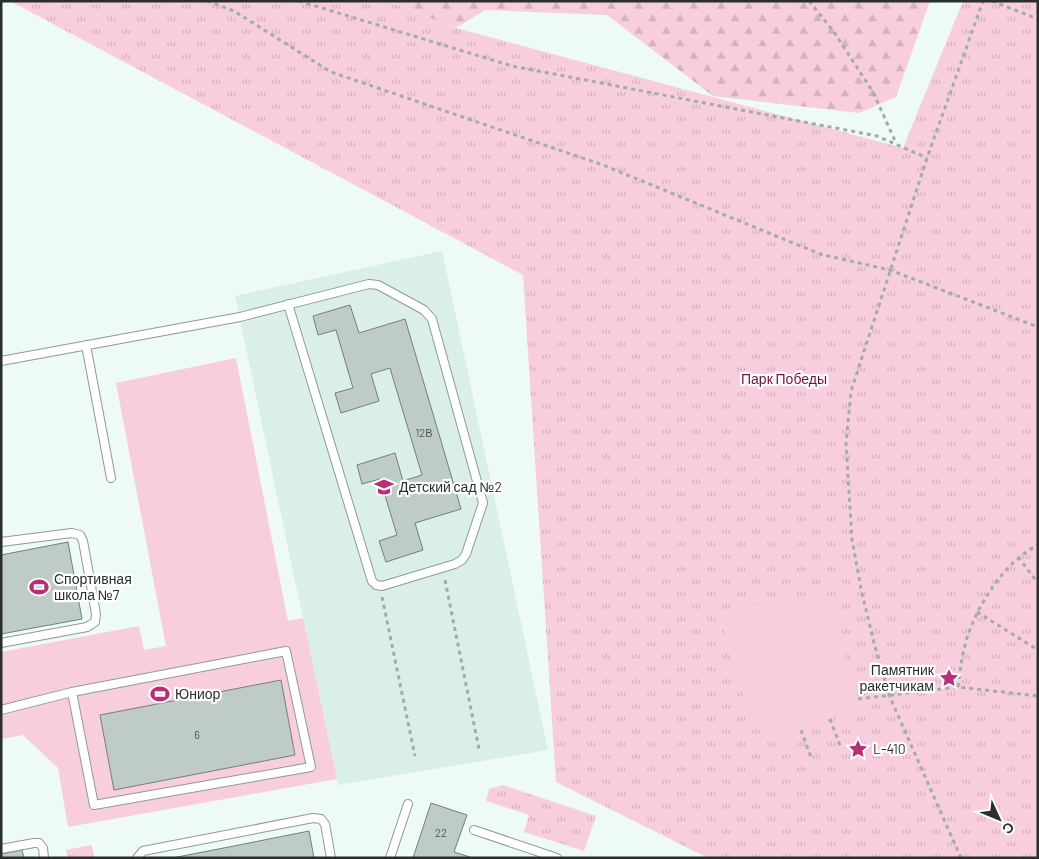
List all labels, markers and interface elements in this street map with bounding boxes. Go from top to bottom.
park label: Парк Победы [741,370,827,387]
house number: 12В [415,426,433,439]
school or university icon: Детский сад №2 [373,476,395,498]
place label: Детский сад №2 [399,478,502,495]
place label: Спортивная школа №7 [54,570,132,603]
sports icon: Спортивная школа №7 [28,576,50,598]
place label: Памятник ракетчикам [859,661,935,694]
place icon: Памятник ракетчикам [938,667,960,689]
sports icon: Юниор [149,683,171,705]
place label: Юниор [175,685,220,702]
house number: 6 [194,728,200,741]
place icon: L-410 [847,738,869,760]
place label: L-410 [873,740,906,757]
north arrow [974,794,1024,844]
text: С [999,819,1018,838]
house number: 22 [435,826,447,839]

